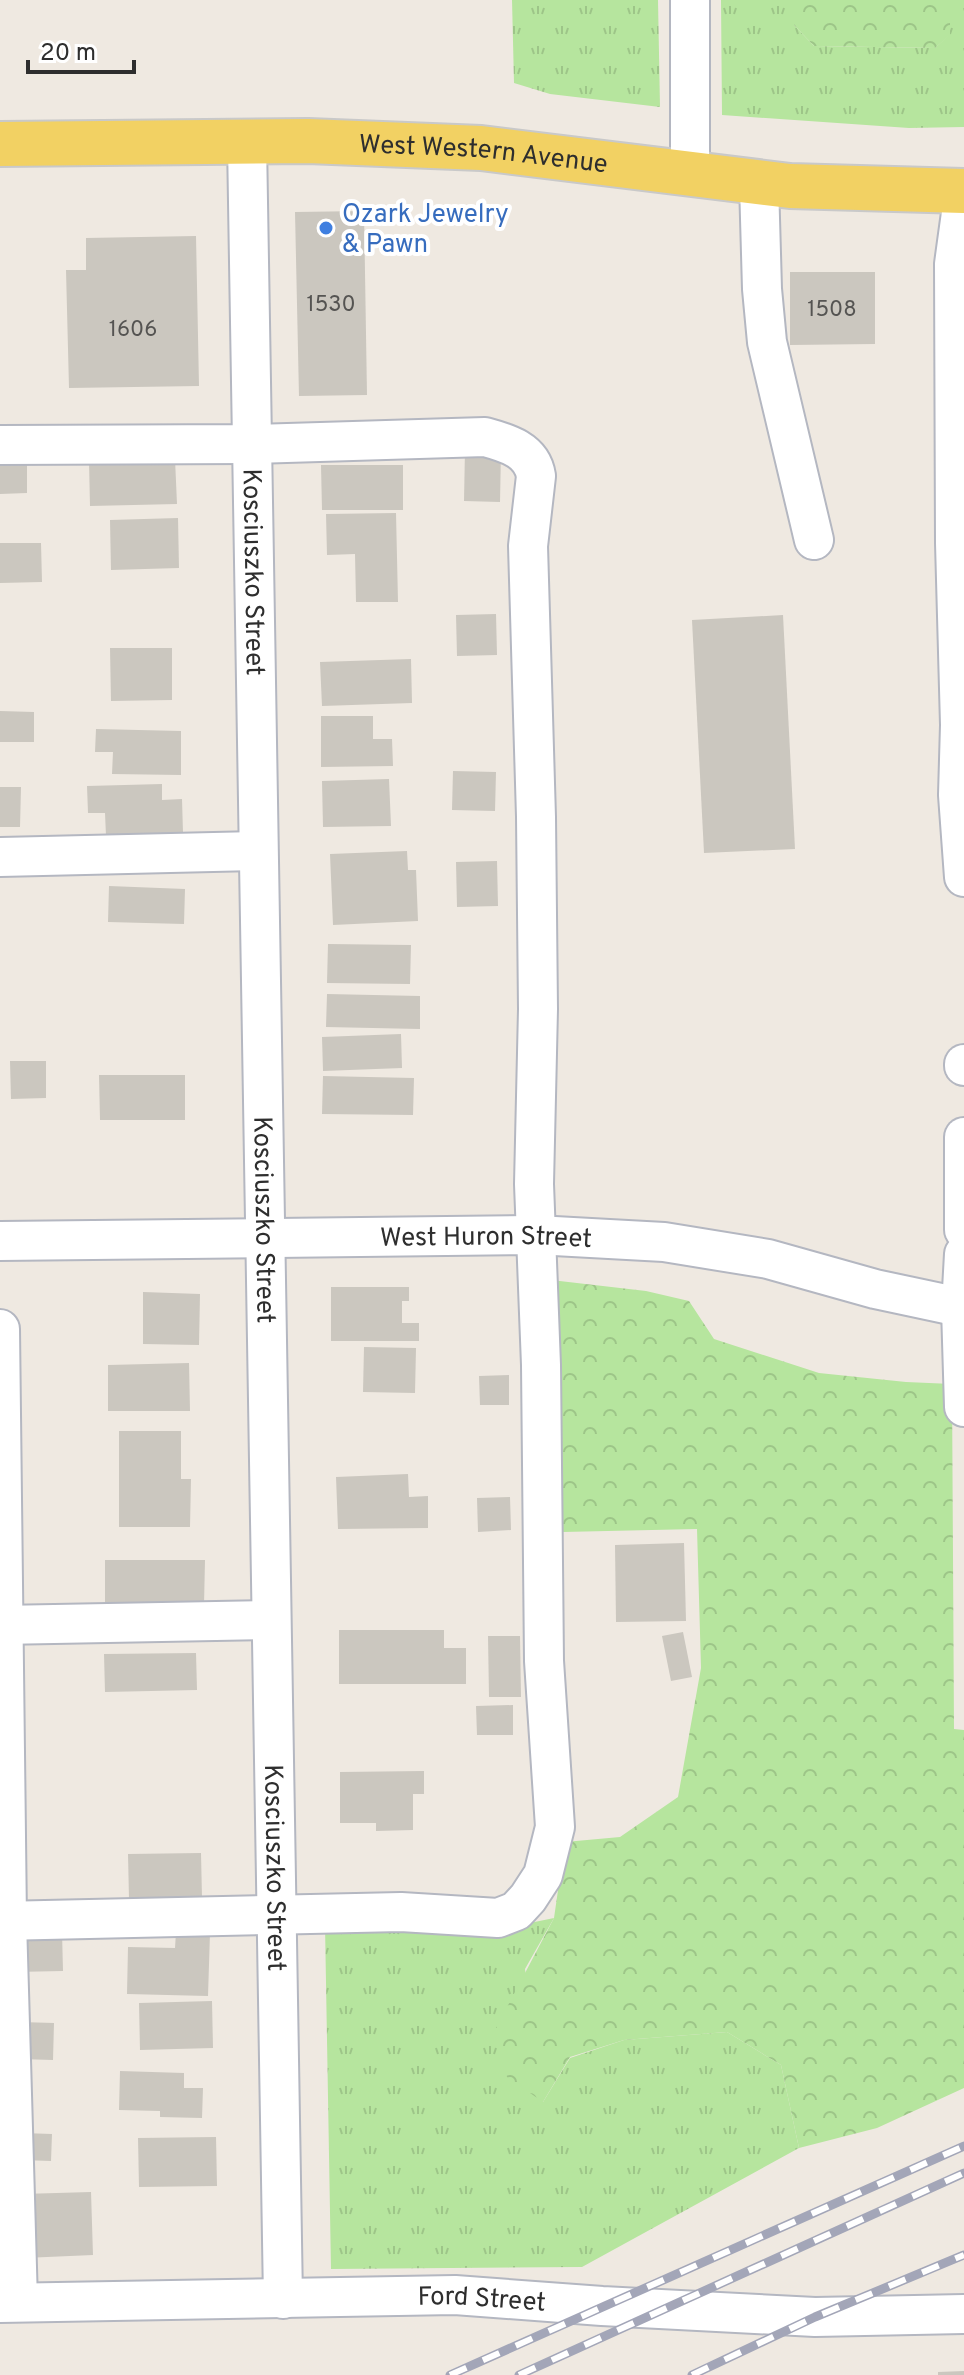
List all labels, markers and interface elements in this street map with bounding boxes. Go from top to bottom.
scale bar [28,24,134,74]
text: 20 m [40,39,96,69]
street label: West Western Avenue [358,129,610,182]
place label: Ozark Jewelry & Pawn [342,199,509,262]
marker: Ozark Jewelry & Pawn [317,219,335,237]
house number: 1530 [306,292,356,319]
house number: 1508 [807,297,857,324]
house number: 1606 [109,317,157,344]
street label: Kosciuszko Street [233,468,270,676]
street label: Kosciuszko Street [244,1116,281,1324]
street label: West Huron Street [380,1221,593,1257]
street label: Kosciuszko Street [255,1764,292,1972]
street label: Ford Street [417,2281,547,2321]

